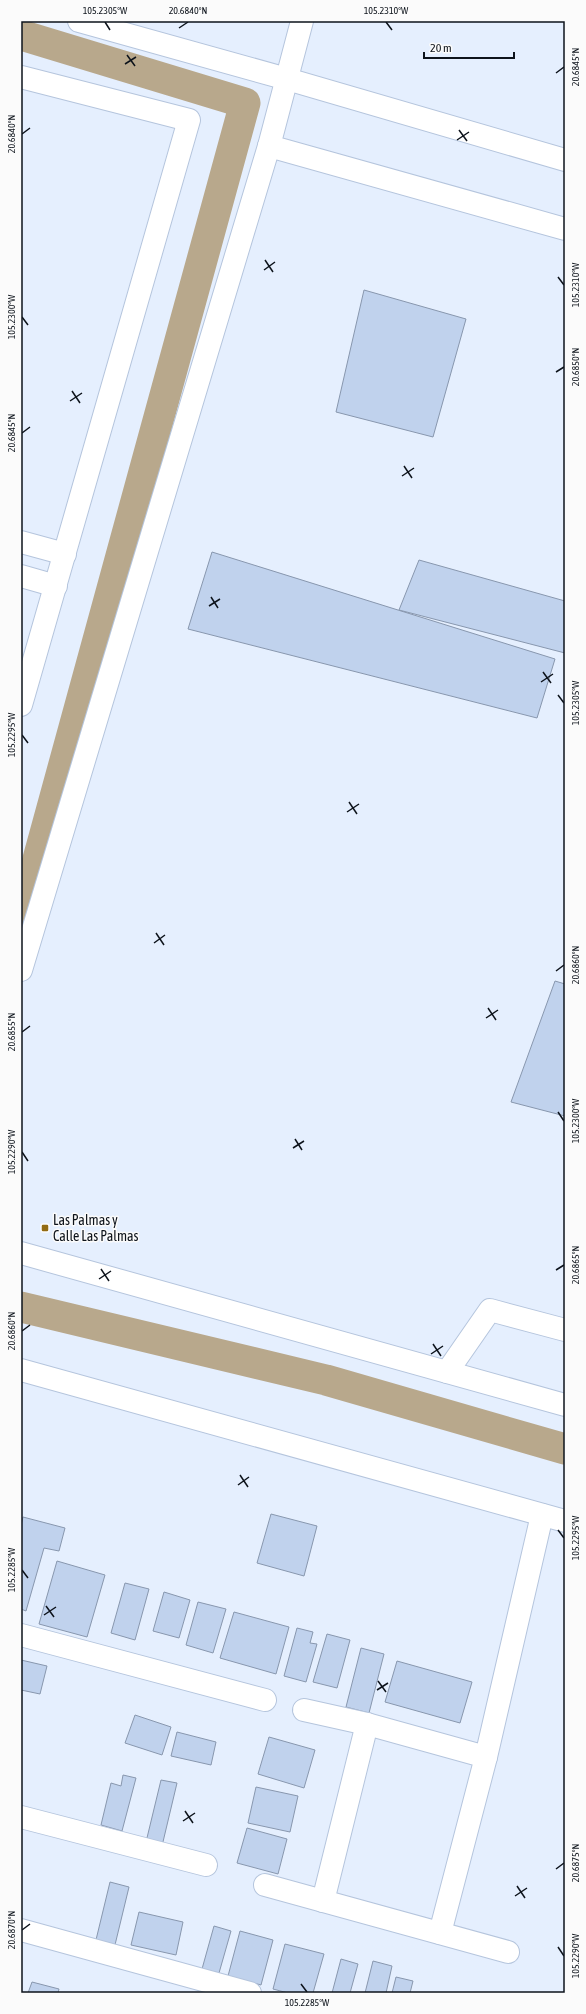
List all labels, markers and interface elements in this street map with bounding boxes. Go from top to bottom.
text: 105.2305°W [83,5,128,16]
text: 20.6840°N [169,5,207,16]
text: 105.2310°W [364,5,409,16]
scale bar [424,34,514,60]
text: 20 m [430,41,452,55]
text: 20.6845°N [570,48,581,86]
text: 20.6840°N [6,115,17,153]
text: 105.2310°W [570,262,581,307]
text: 105.2300°W [6,294,17,339]
text: 20.6850°N [570,348,581,386]
text: 20.6845°N [6,414,17,452]
text: 105.2305°W [570,680,581,725]
text: 105.2295°W [6,712,17,757]
text: 20.6860°N [570,946,581,984]
text: 20.6855°N [6,1013,17,1051]
text: 105.2300°W [570,1098,581,1143]
text: 105.2290°W [6,1129,17,1174]
place label: Las Palmas y Calle Las Palmas [53,1212,139,1244]
marker: Las Palmas y Calle Las Palmas [40,1223,50,1233]
text: 20.6865°N [570,1246,581,1284]
text: 20.6860°N [6,1312,17,1350]
text: 105.2295°W [570,1515,581,1560]
text: 105.2285°W [6,1547,17,1592]
text: 20.6875°N [570,1844,581,1882]
text: 20.6870°N [6,1911,17,1949]
text: 105.2290°W [570,1933,581,1978]
text: 105.2285°W [285,1997,330,2008]

